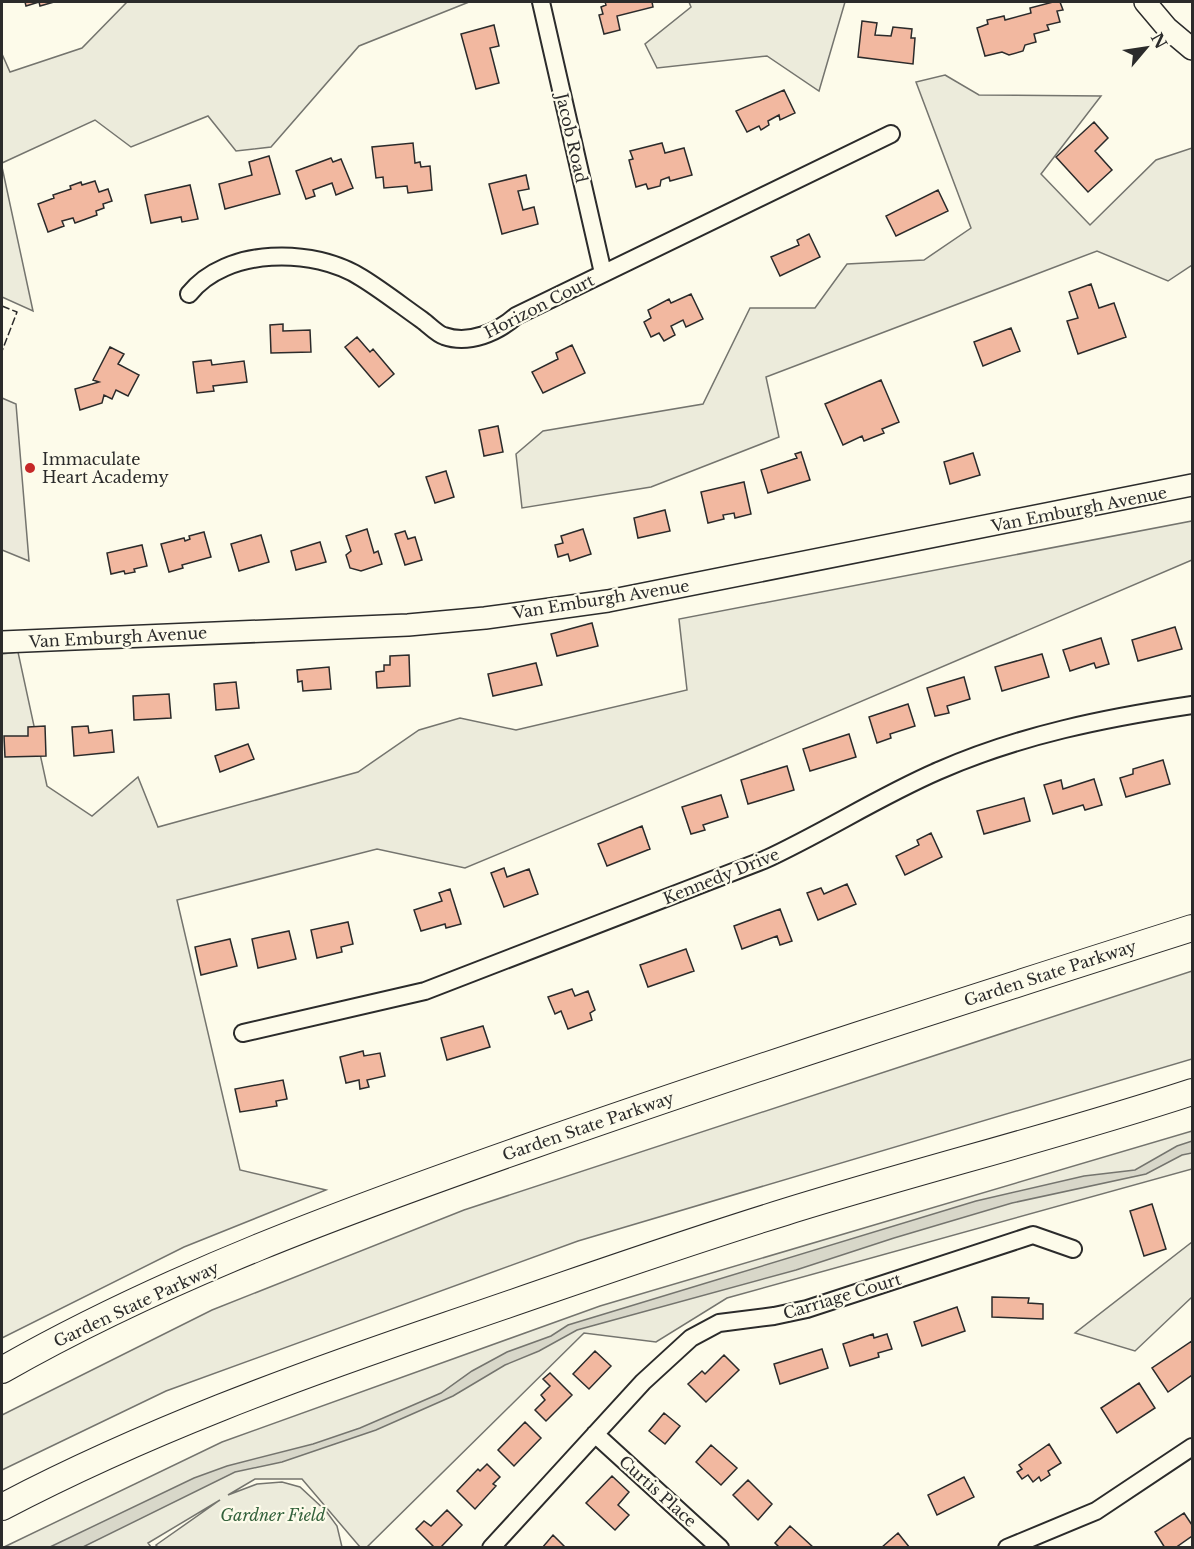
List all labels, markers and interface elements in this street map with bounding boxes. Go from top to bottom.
north arrow [1116,18,1176,78]
text: N [1147,29,1172,52]
street label: Jacob Road [552,89,592,185]
street label: Horizon Court [481,270,597,342]
place label: Immaculate Heart Academy [42,449,169,487]
marker: Immaculate Heart Academy [23,461,37,475]
street label: Van Emburgh Avenue [988,482,1169,536]
street label: Van Emburgh Avenue [510,575,691,623]
street label: Van Emburgh Avenue [27,622,208,652]
street label: Kennedy Drive [660,844,782,908]
street label: Garden State Parkway [961,935,1140,1010]
street label: Garden State Parkway [500,1087,677,1165]
street label: Garden State Parkway [50,1257,223,1351]
street label: Carriage Court [781,1269,903,1323]
street label: Curtis Place [615,1451,701,1531]
park label: Gardner Field [220,1505,326,1525]

